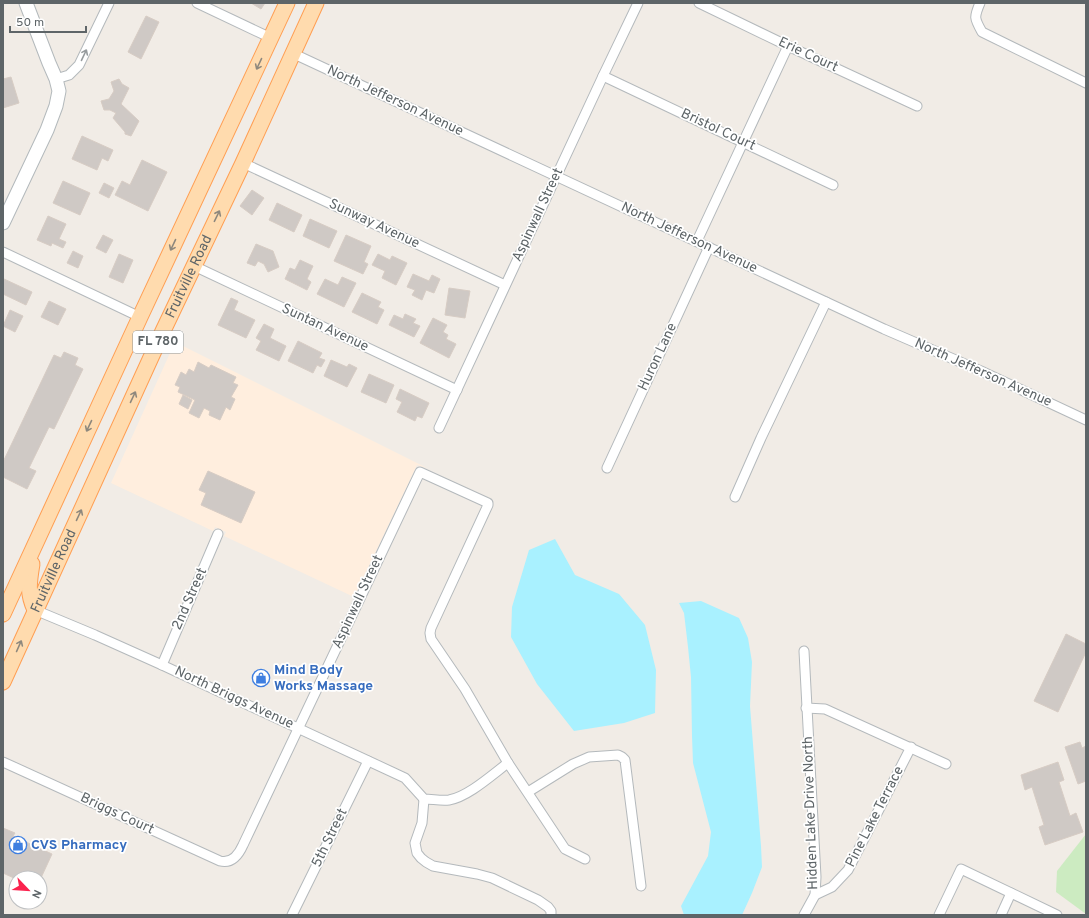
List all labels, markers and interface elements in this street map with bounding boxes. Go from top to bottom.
scale bar [10,8,86,34]
text: 50 m [16,15,44,31]
street label: Erie Court [775,34,841,76]
one-way arrow [81,49,88,61]
one-way arrow [255,57,262,69]
street label: North Jefferson Avenue [324,62,466,140]
street label: Bristol Court [678,105,758,155]
street label: Aspinwall Street [509,165,567,265]
street label: Sunway Avenue [326,196,422,252]
street label: North Jefferson Avenue [618,199,760,277]
one-way arrow [214,210,221,222]
street label: Fruitville Road [162,232,216,321]
one-way arrow [169,238,177,250]
street label: Suntan Avenue [279,300,371,356]
street label: Huron Lane [635,320,681,394]
road number: FL 780 [133,331,183,353]
street label: North Jefferson Avenue [912,335,1054,411]
one-way arrow [130,392,137,404]
one-way arrow [85,420,92,432]
one-way arrow [76,510,83,522]
street label: Fruitville Road [27,527,80,615]
street label: Aspinwall Street [329,552,387,652]
street label: 2nd Street [169,565,211,633]
one-way arrow [16,641,23,653]
place label: Mind Body Works Massage [274,662,373,695]
street label: North Briggs Avenue [172,663,296,733]
shop icon: Mind Body Works Massage [251,668,271,688]
street label: Hidden Lake Drive North [800,736,822,890]
street label: Pine Lake Terrace [842,764,908,870]
street label: Briggs Court [77,789,157,839]
street label: 5th Street [308,806,352,870]
shop icon: CVS Pharmacy [8,835,28,855]
place label: CVS Pharmacy [31,837,127,854]
north arrow [8,870,48,910]
text: N [28,887,44,900]

